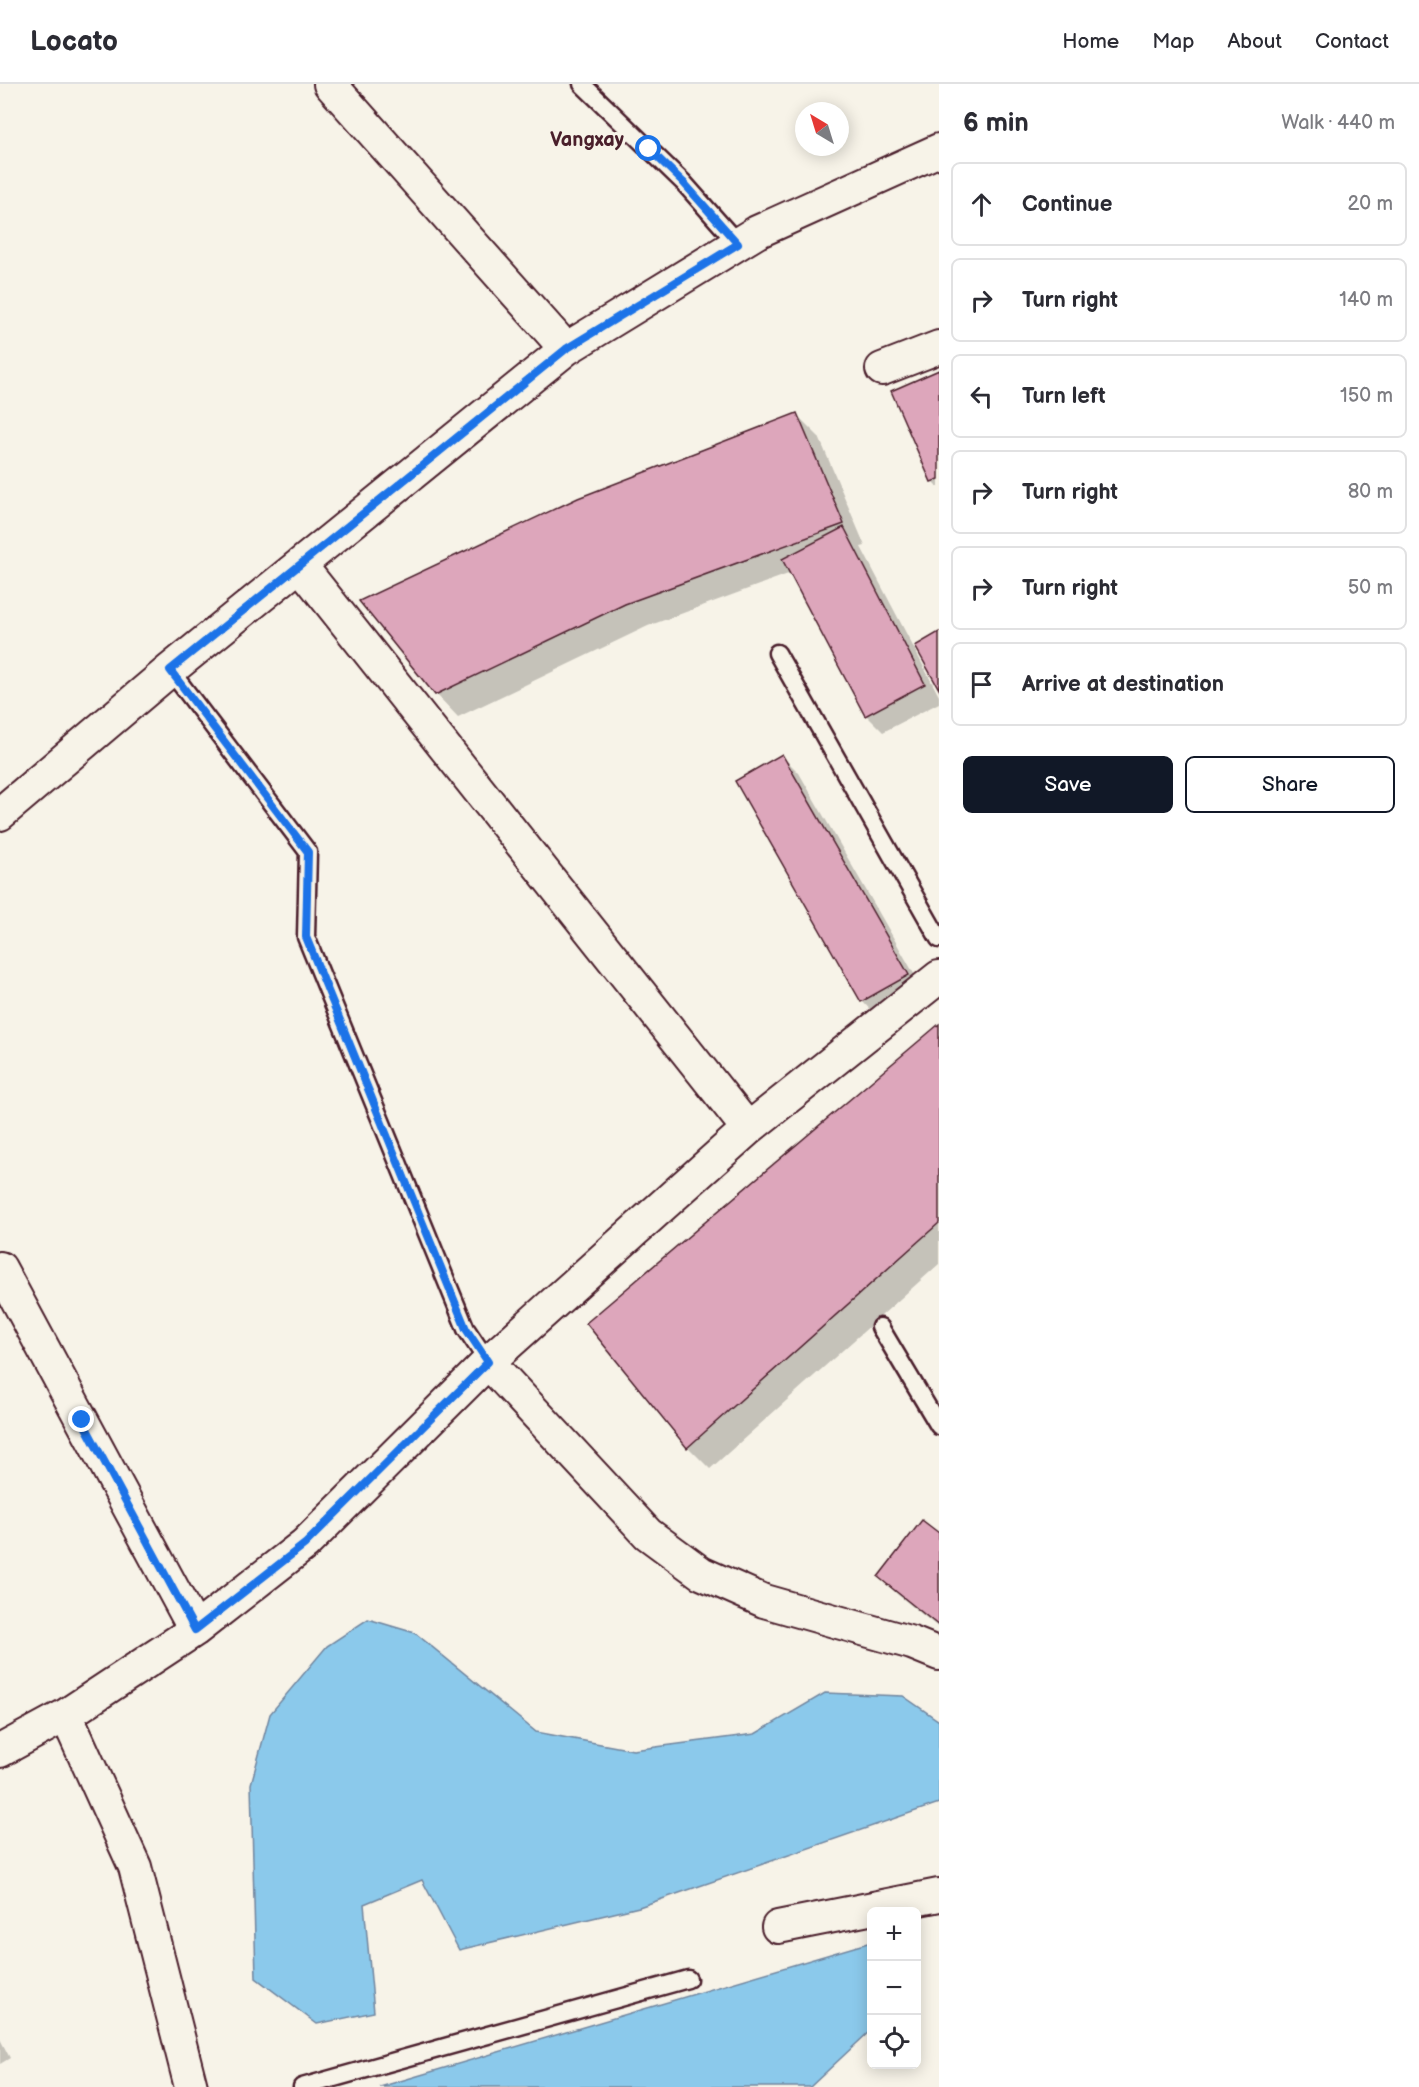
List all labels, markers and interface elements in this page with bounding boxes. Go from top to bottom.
text: Locato [30,25,118,58]
text: Home [1062,29,1119,54]
text: Map [1152,29,1194,54]
text: About [1227,29,1282,54]
text: Contact [1315,29,1389,54]
north arrow [795,102,849,156]
text: 6 min [963,108,1029,139]
text: Walk · 440 m [1281,111,1395,135]
district label: Vangxay [550,128,625,152]
route start [635,135,661,161]
icon: ahead [965,188,998,221]
text: Continue [1022,191,1112,218]
text: 20 m [1348,192,1393,216]
icon: right [965,284,998,317]
text: Turn right [1022,287,1118,314]
text: 140 m [1339,288,1393,312]
icon: left [965,380,998,413]
text: Turn left [1022,383,1106,410]
text: 150 m [1340,384,1393,408]
icon: right [965,476,998,509]
text: Turn right [1022,479,1118,506]
text: 80 m [1348,480,1393,504]
icon: right [965,572,998,605]
text: Turn right [1022,575,1118,602]
text: 50 m [1348,576,1393,600]
icon: arrive [965,668,998,701]
text: Arrive at destination [1022,671,1224,698]
button: Save [963,756,1173,813]
button: Share [1185,756,1395,813]
route end [68,1406,94,1432]
map controls [867,1907,921,2069]
button: + [867,1907,921,1961]
button: − [867,1961,921,2015]
button: locate [867,2015,921,2069]

